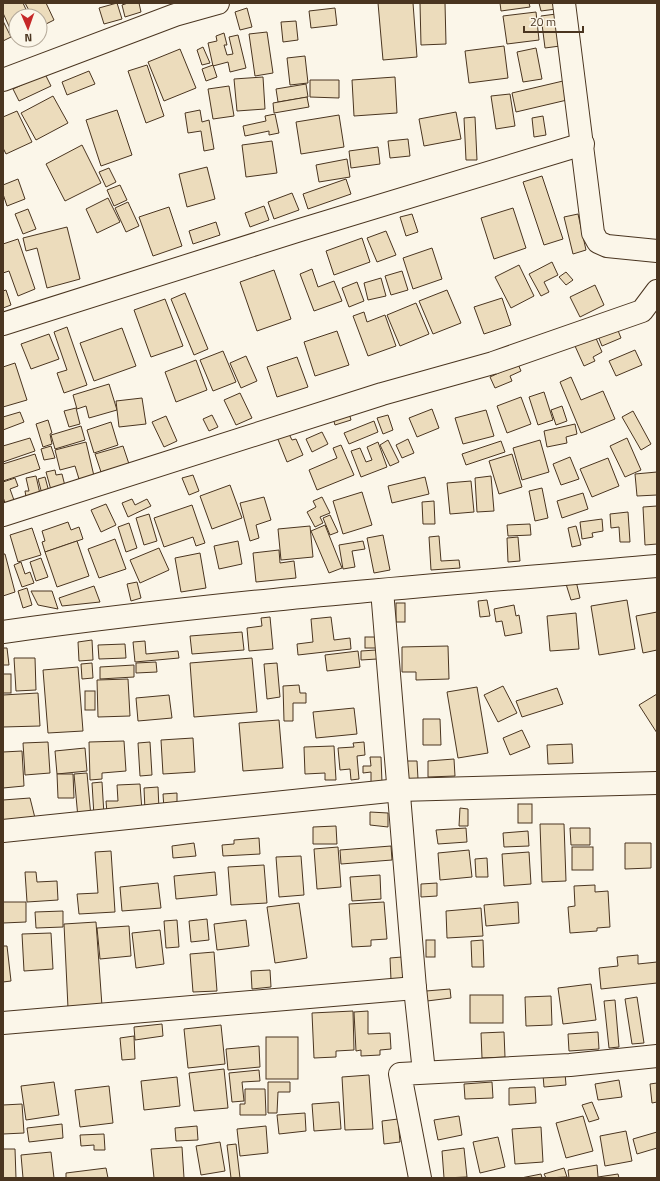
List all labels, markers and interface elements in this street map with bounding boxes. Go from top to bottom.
north arrow [8,8,48,48]
scale bar [524,8,583,34]
text: 20 m [530,12,556,31]
text: N [24,30,32,46]

